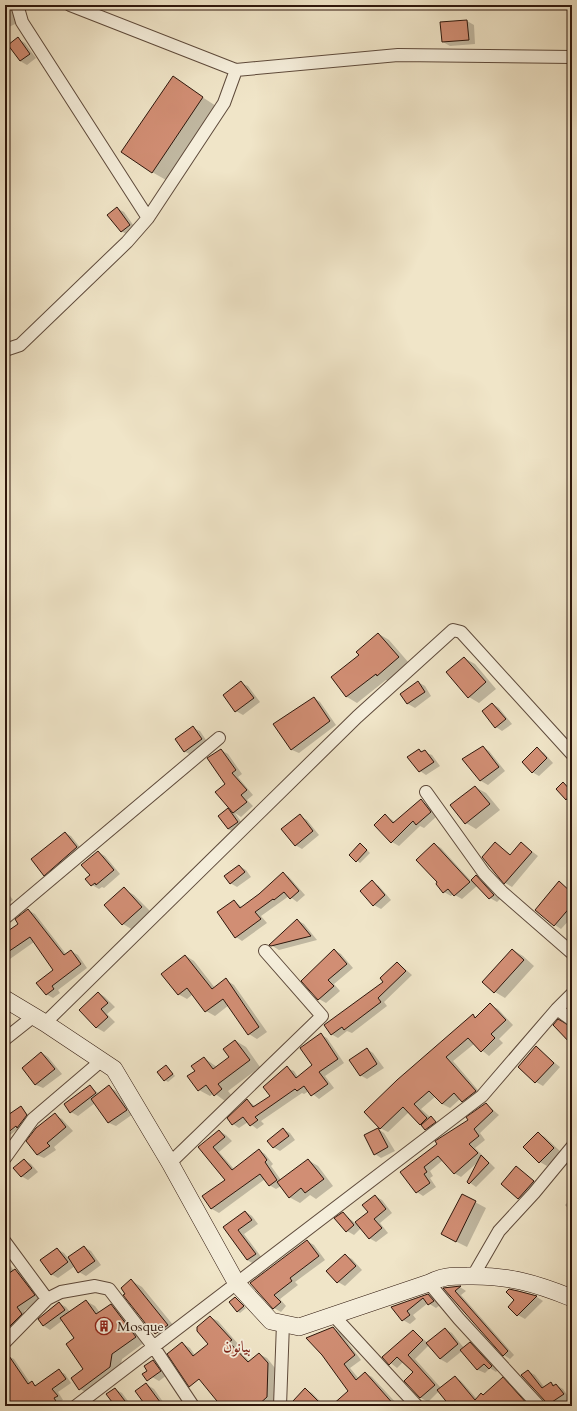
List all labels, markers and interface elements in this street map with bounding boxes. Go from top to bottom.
building icon: Mosque [94,1316,114,1336]
place label: Mosque [117,1317,164,1336]
district label: بيانون [223,1336,251,1358]

